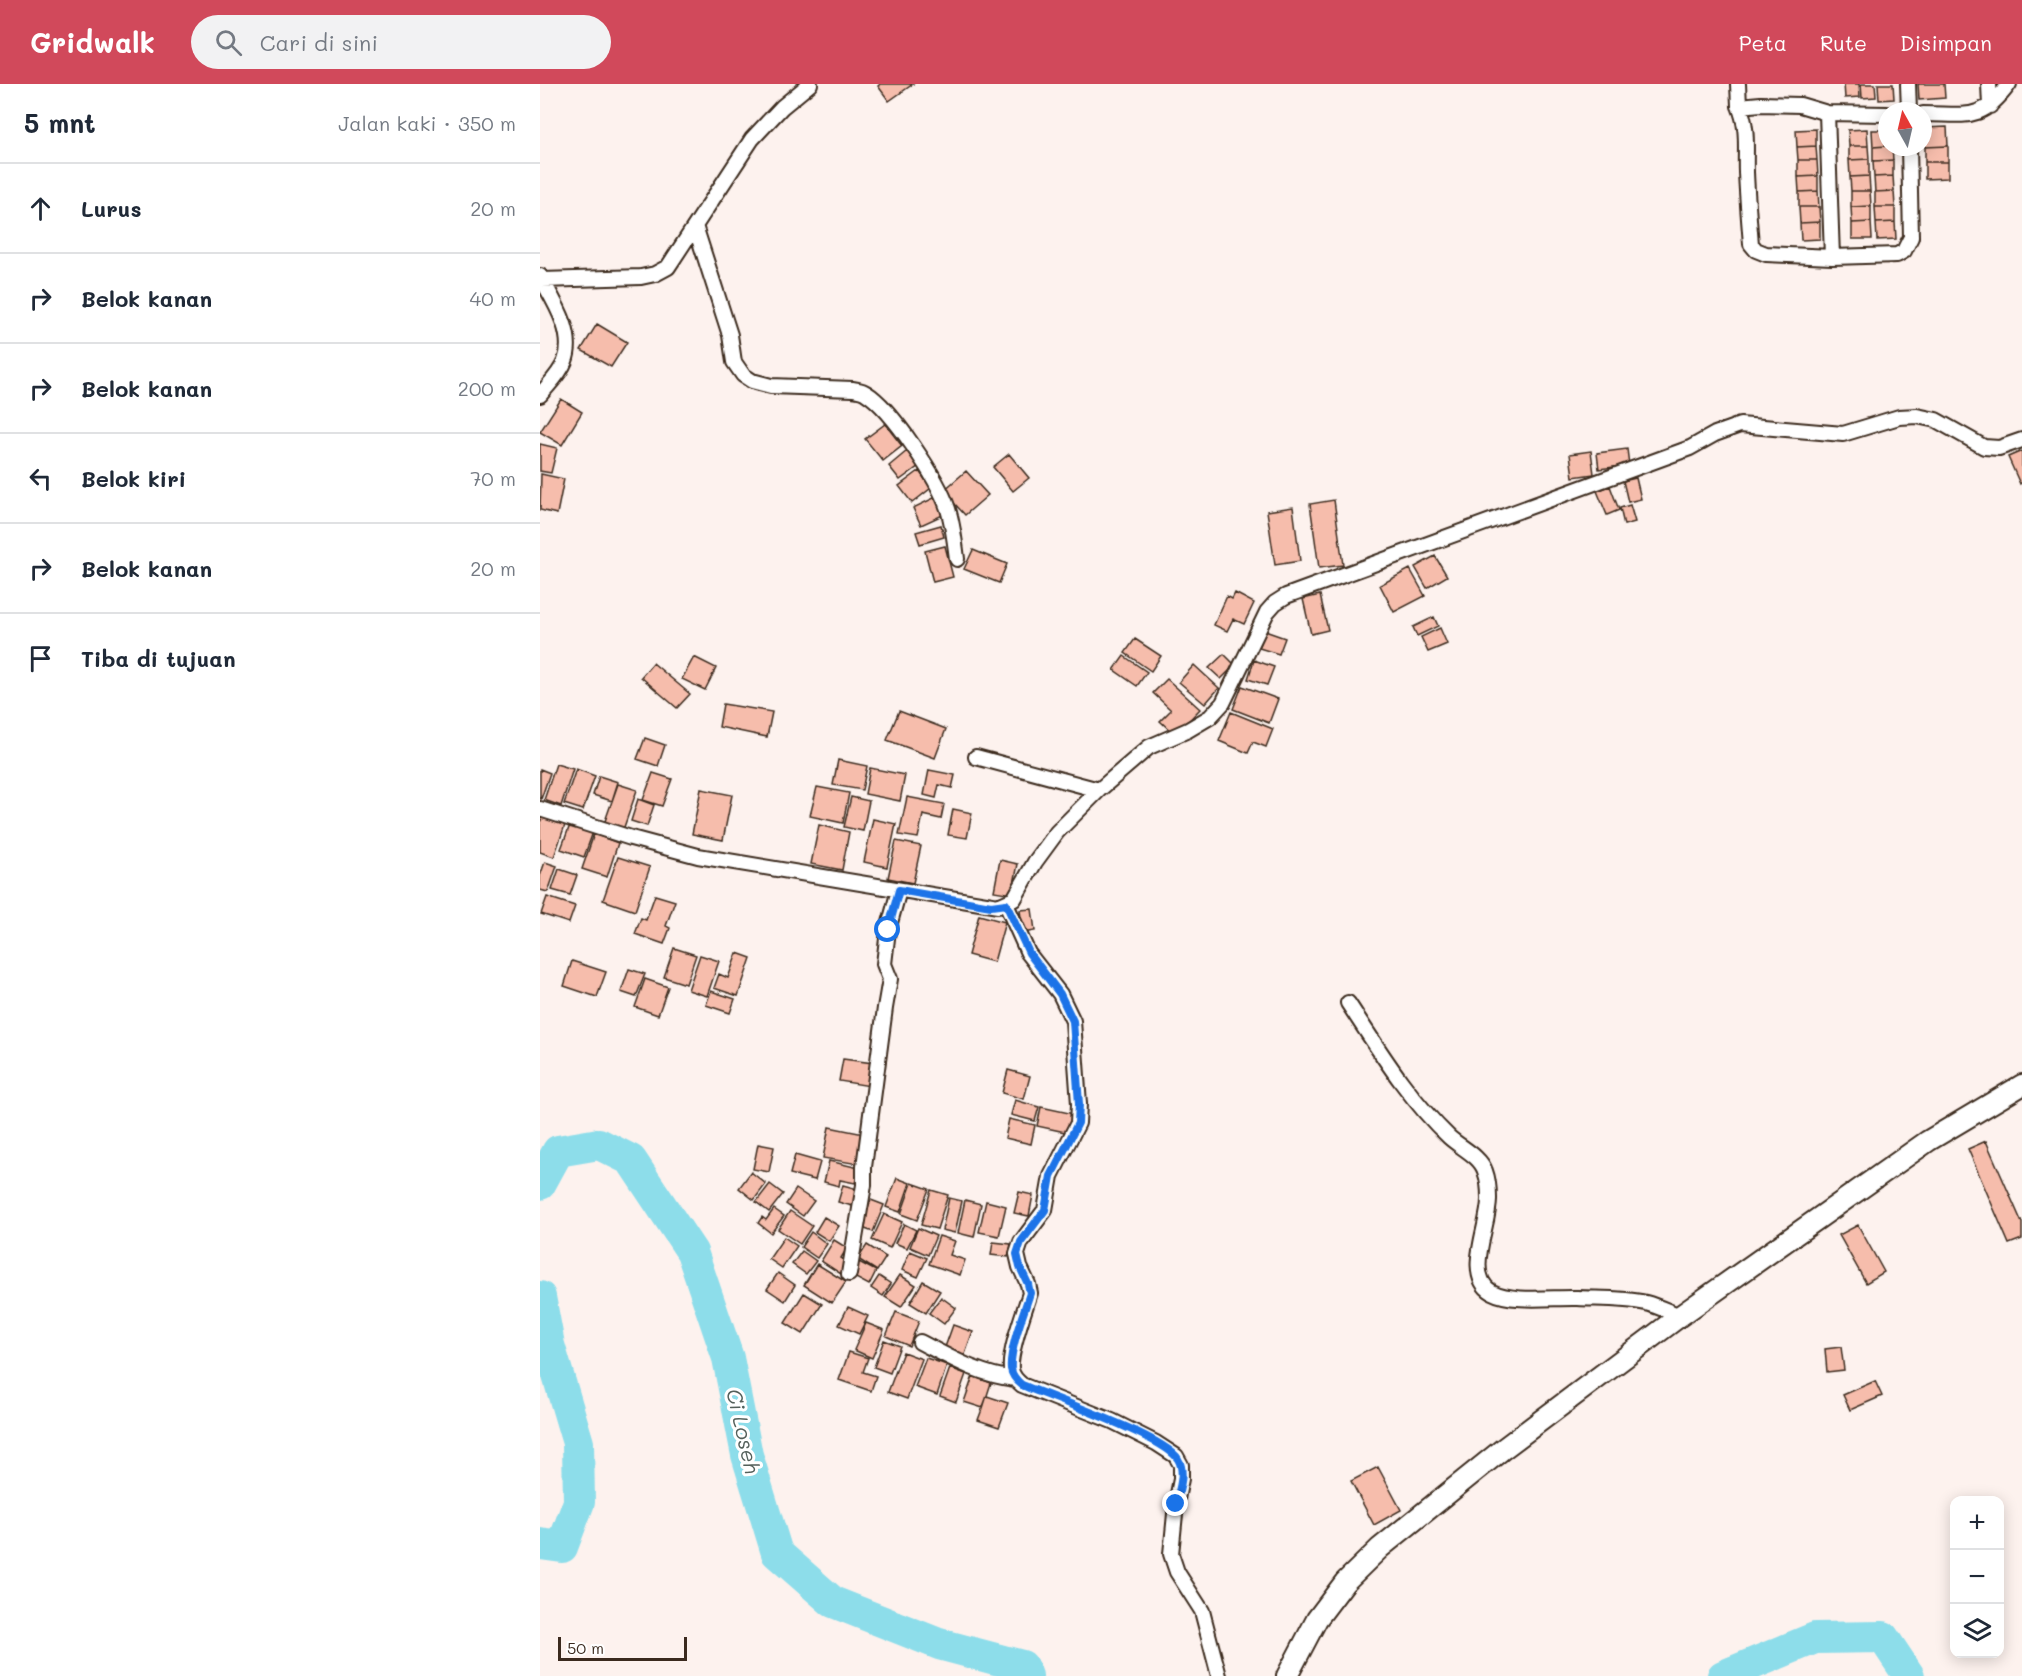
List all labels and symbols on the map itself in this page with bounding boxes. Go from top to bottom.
north arrow [1878,102,1932,156]
route start [874,916,900,942]
water label: Ci Loseh [721,1386,767,1476]
route end [1162,1490,1188,1516]
scale bar [558,1634,687,1662]

